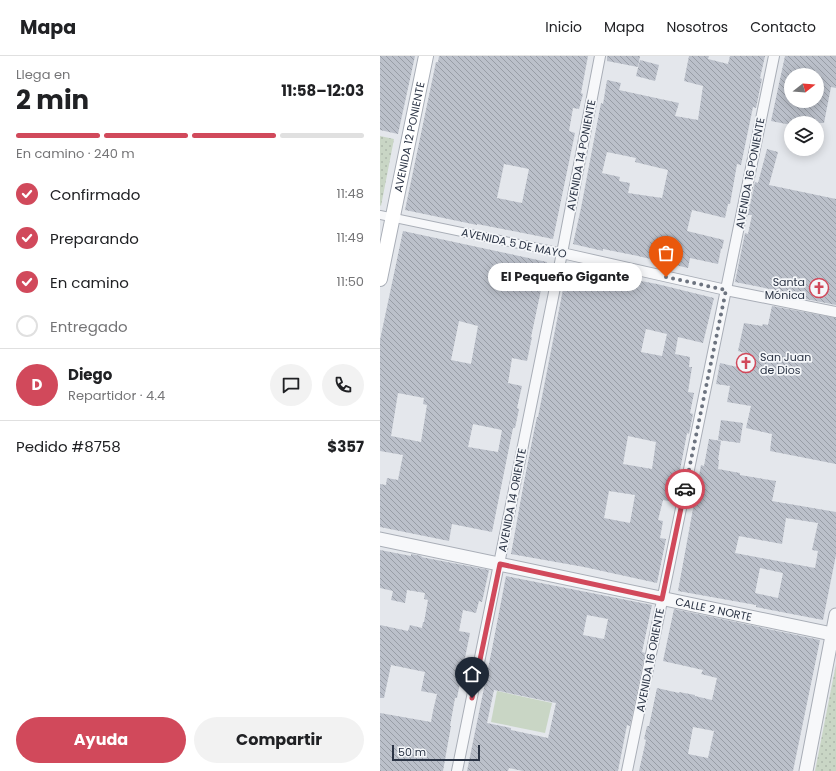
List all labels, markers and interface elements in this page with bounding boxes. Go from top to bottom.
text: Mapa [20,14,76,41]
text: Inicio [545,17,582,37]
text: Mapa [604,17,645,37]
text: Nosotros [667,17,728,37]
text: Contacto [750,17,816,37]
text: Llega en [16,65,70,84]
north arrow [784,68,824,108]
map controls [784,68,824,156]
text: 11:58–12:03 [281,80,364,101]
street label: AVENIDA 12 PONIENTE [390,80,428,194]
text: 2 min [16,82,89,118]
street label: AVENIDA 14 PONIENTE [562,98,600,212]
street label: AVENIDA 16 PONIENTE [731,116,769,230]
button: layers [784,116,824,156]
text: En camino · 240 m [16,144,135,163]
icon: check [16,183,38,205]
text: Confirmado [50,184,140,205]
text: 11:48 [337,184,364,203]
street label: AVENIDA 5 DE MAYO [460,224,568,262]
icon: check [16,227,38,249]
text: Preparando [50,228,139,249]
text: 11:49 [337,228,364,247]
pin [649,236,683,277]
icon: bag [655,242,677,264]
callout: El Pequeño Gigante [488,263,642,291]
text: El Pequeño Gigante [501,267,629,286]
icon: check [16,271,38,293]
text: En camino [50,272,129,293]
text: 11:50 [337,272,364,291]
place label: Santa Mónica [765,274,805,303]
church icon: Santa Mónica [808,277,830,299]
text: Entregado [50,316,128,337]
place label: San Juan de Dios [760,349,811,378]
church icon: San Juan de Dios [735,352,757,374]
text: Diego [68,364,112,385]
button: chat [270,364,312,406]
button: phone [322,364,364,406]
text: D [32,374,42,395]
text: Repartidor · 4.4 [68,386,165,405]
text: Pedido #8758 [16,436,121,457]
text: $357 [327,436,364,457]
street label: AVENIDA 14 ORIENTE [494,447,530,553]
courier [665,469,705,509]
icon: car [674,478,696,500]
street label: CALLE 2 NORTE [674,593,754,625]
street label: AVENIDA 16 ORIENTE [632,607,668,713]
pin [455,657,489,698]
icon: home [461,663,483,685]
button: Ayuda [16,717,186,763]
button: Compartir [194,717,364,763]
scale bar [392,743,480,762]
text: 50 m [398,744,426,760]

